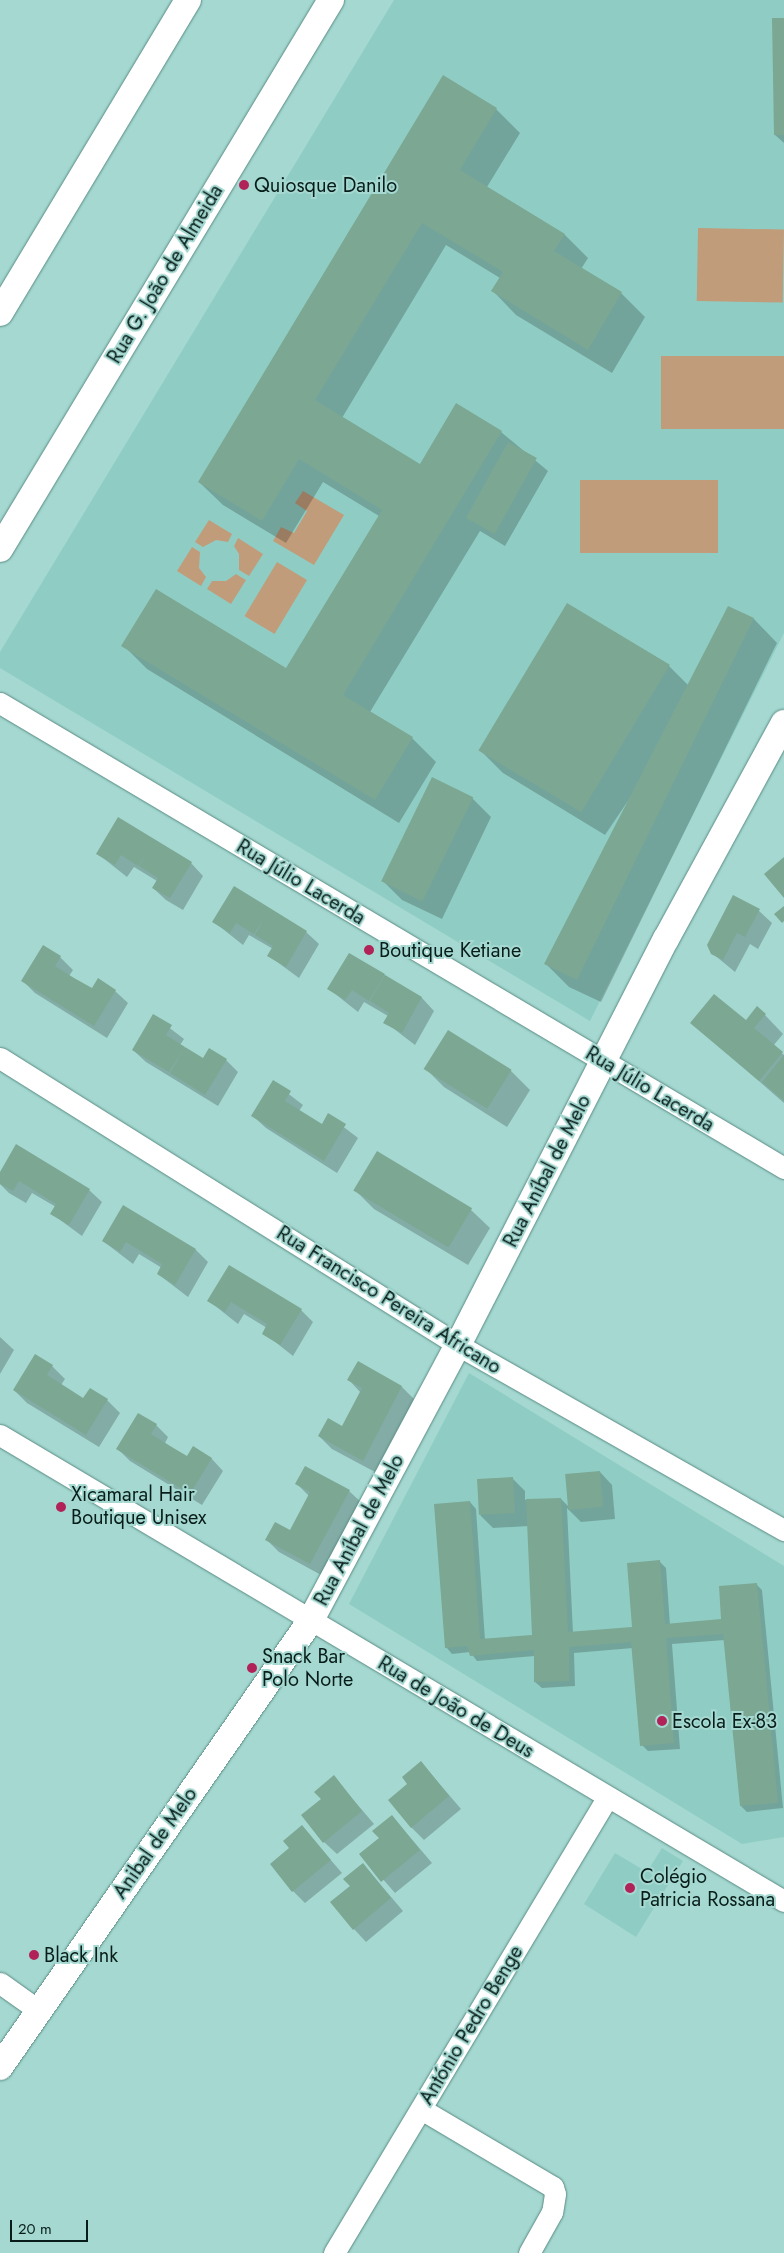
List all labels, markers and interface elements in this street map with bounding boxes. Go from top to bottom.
place label: Quiosque Danilo [254,173,397,197]
marker: Quiosque Danilo [238,179,250,191]
street label: Rua G. João de Almeida [102,180,228,368]
street label: Rua Júlio Lacerda [232,834,370,930]
place label: Boutique Ketiane [379,938,521,962]
marker: Boutique Ketiane [363,944,375,956]
street label: Rua Júlio Lacerda [581,1041,719,1137]
street label: Rua Aníbal de Melo [498,1091,596,1251]
street label: Rua Francisco Pereira Africano [272,1221,506,1379]
street label: Rua Aníbal de Melo [309,1450,409,1610]
place label: Xicamaral Hair Boutique Unisex [71,1483,206,1530]
marker: Xicamaral Hair Boutique Unisex [55,1501,67,1513]
place label: Snack Bar Polo Norte [262,1644,353,1691]
street label: Rua de João de Deus [374,1651,538,1763]
marker: Snack Bar Polo Norte [246,1662,258,1674]
place label: Escola Ex-83 [672,1709,777,1733]
marker: Escola Ex-83 [656,1715,668,1727]
street label: Anibal de Melo [108,1783,202,1903]
place label: Colégio Patricia Rossana [640,1864,775,1911]
marker: Colégio Patricia Rossana [624,1882,636,1894]
street label: António Pedro Benge [414,1941,528,2109]
place label: Black Ink [44,1943,118,1967]
marker: Black Ink [28,1949,40,1961]
scale bar [12,2210,90,2242]
text: 20 m [18,2218,52,2240]

